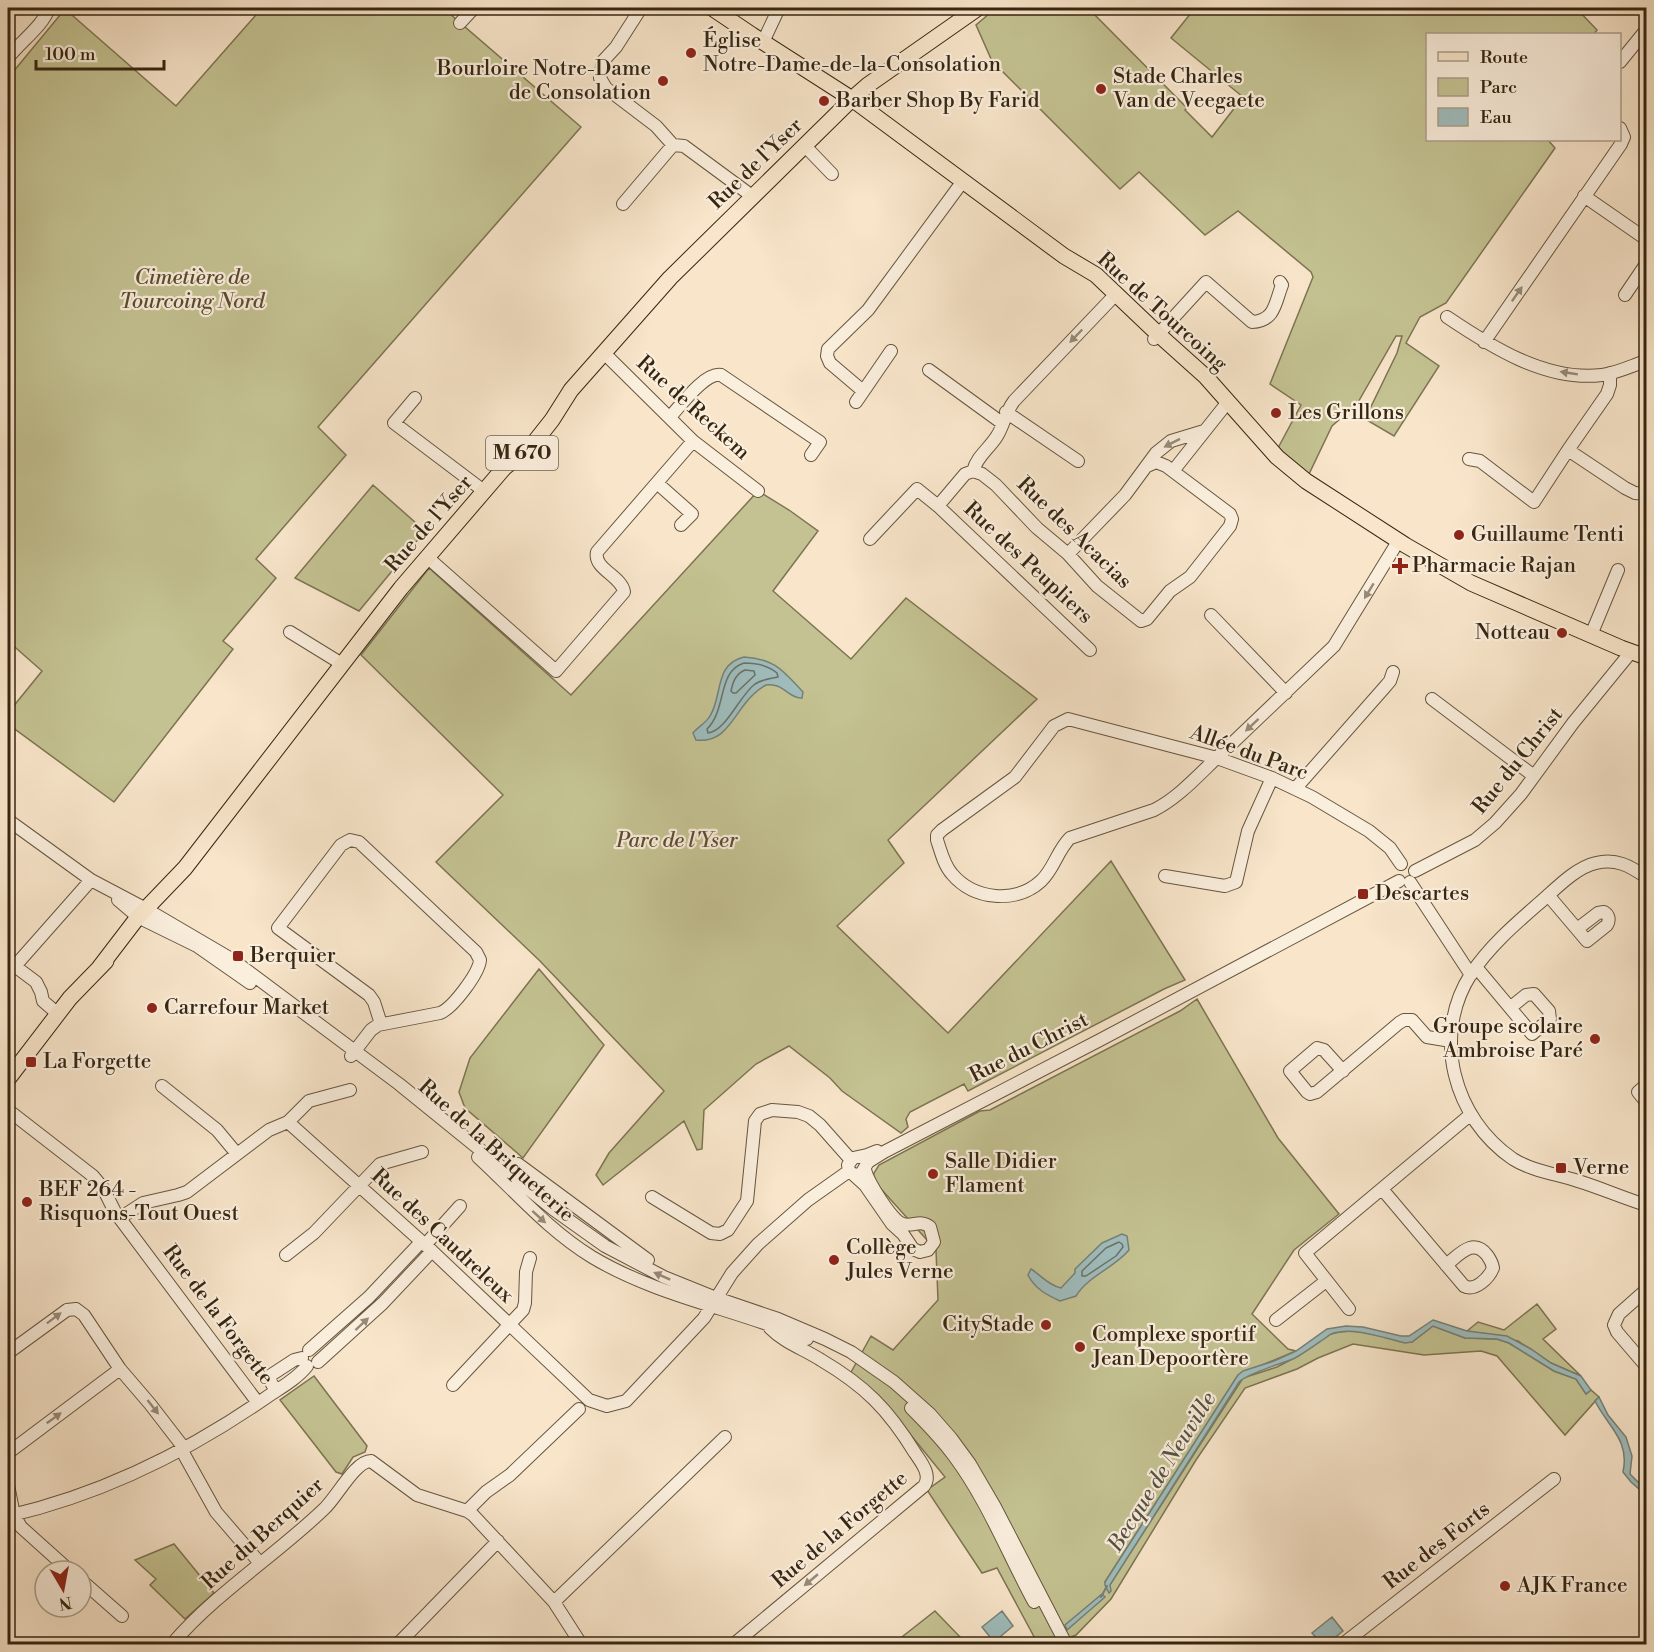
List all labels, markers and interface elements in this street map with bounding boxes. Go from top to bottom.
place label: Église Notre-Dame-de-la-Consolation [703,26,1002,78]
scale bar [36,33,164,71]
legend [1426,33,1621,141]
text: 100 m [45,43,96,66]
marker: Église Notre-Dame-de-la-Consolation [684,46,698,60]
text: Route [1480,46,1528,69]
place label: Bourloire Notre-Dame de Consolation [436,56,651,106]
place label: Stade Charles Van de Veegaete [1112,64,1265,114]
marker: Bourloire Notre-Dame de Consolation [656,74,670,88]
text: Parc [1480,76,1517,99]
marker: Stade Charles Van de Veegaete [1094,82,1108,96]
place label: Barber Shop By Farid [835,88,1039,114]
marker: Barber Shop By Farid [817,94,831,108]
text: Eau [1480,106,1513,129]
street label: Rue de l'Yser [703,113,809,215]
street label: Rue de Tourcoing [1091,247,1233,377]
park label: Cimetière de Tourcoing Nord [120,265,266,315]
one-way arrow [1511,286,1523,302]
one-way arrow [1069,329,1083,343]
street label: Rue de Reckem [631,350,755,466]
one-way arrow [1560,368,1579,377]
place label: Les Grillons [1288,400,1404,426]
marker: Les Grillons [1269,406,1283,420]
road number: M 670 [486,436,558,470]
one-way arrow [1163,437,1181,447]
street label: Rue de l'Yser [380,470,478,578]
street label: Rue des Acacias [1011,472,1137,594]
street label: Rue des Peupliers [958,496,1098,630]
place label: Guillaume Tenti [1471,522,1624,548]
marker: Guillaume Tenti [1452,528,1466,542]
place label: Pharmacie Rajan [1412,553,1577,579]
marker: Pharmacie Rajan [1393,559,1407,573]
one-way arrow [1364,583,1375,599]
place label: Notteau [1475,620,1550,646]
marker: Notteau [1555,626,1569,640]
street label: Rue du Christ [1467,702,1569,820]
one-way arrow [1245,718,1259,732]
street label: Allée du Parc [1185,719,1312,786]
park label: Parc de l'Yser [615,828,739,854]
place label: Descartes [1375,881,1469,907]
marker: Descartes [1356,887,1370,901]
place label: Berquier [249,943,336,969]
marker: Berquier [231,949,245,963]
place label: Carrefour Market [164,995,330,1021]
marker: Carrefour Market [145,1001,159,1015]
street label: Rue du Christ [965,1007,1093,1089]
place label: Groupe scolaire Ambroise Paré [1433,1014,1583,1064]
marker: Groupe scolaire Ambroise Paré [1588,1032,1602,1046]
place label: La Forgette [43,1049,151,1075]
marker: La Forgette [24,1055,38,1069]
street label: Rue de la Briqueterie [413,1074,579,1228]
place label: Salle Didier Flament [945,1149,1057,1199]
place label: Verne [1572,1155,1629,1181]
marker: Verne [1554,1161,1568,1175]
street label: Rue des Caudreleux [365,1163,519,1309]
marker: Salle Didier Flament [926,1167,940,1181]
place label: BEF 264 - Risquons-Tout Ouest [38,1177,239,1227]
marker: BEF 264 - Risquons-Tout Ouest [20,1195,34,1209]
one-way arrow [531,1210,546,1223]
place label: Collège Jules Verne [845,1235,954,1285]
street label: Rue de la Forgette [157,1240,279,1390]
marker: Collège Jules Verne [827,1253,841,1267]
one-way arrow [653,1271,671,1281]
place label: CityStade [942,1312,1034,1338]
one-way arrow [47,1313,62,1325]
one-way arrow [354,1318,369,1331]
marker: CityStade [1039,1318,1053,1332]
place label: Complexe sportif Jean Depoortère [1091,1322,1257,1372]
marker: Complexe sportif Jean Depoortère [1073,1340,1087,1354]
water label: Becque de Neuville [1101,1387,1222,1558]
one-way arrow [147,1400,159,1415]
one-way arrow [46,1412,62,1424]
street label: Rue de la Forgette [767,1466,913,1594]
street label: Rue du Berquier [197,1472,329,1596]
street label: Rue des Forts [1379,1496,1495,1596]
north arrow [33,1559,93,1619]
one-way arrow [804,1573,819,1586]
place label: AJK France [1516,1573,1628,1599]
marker: AJK France [1498,1579,1512,1593]
text: N [57,1592,73,1614]

